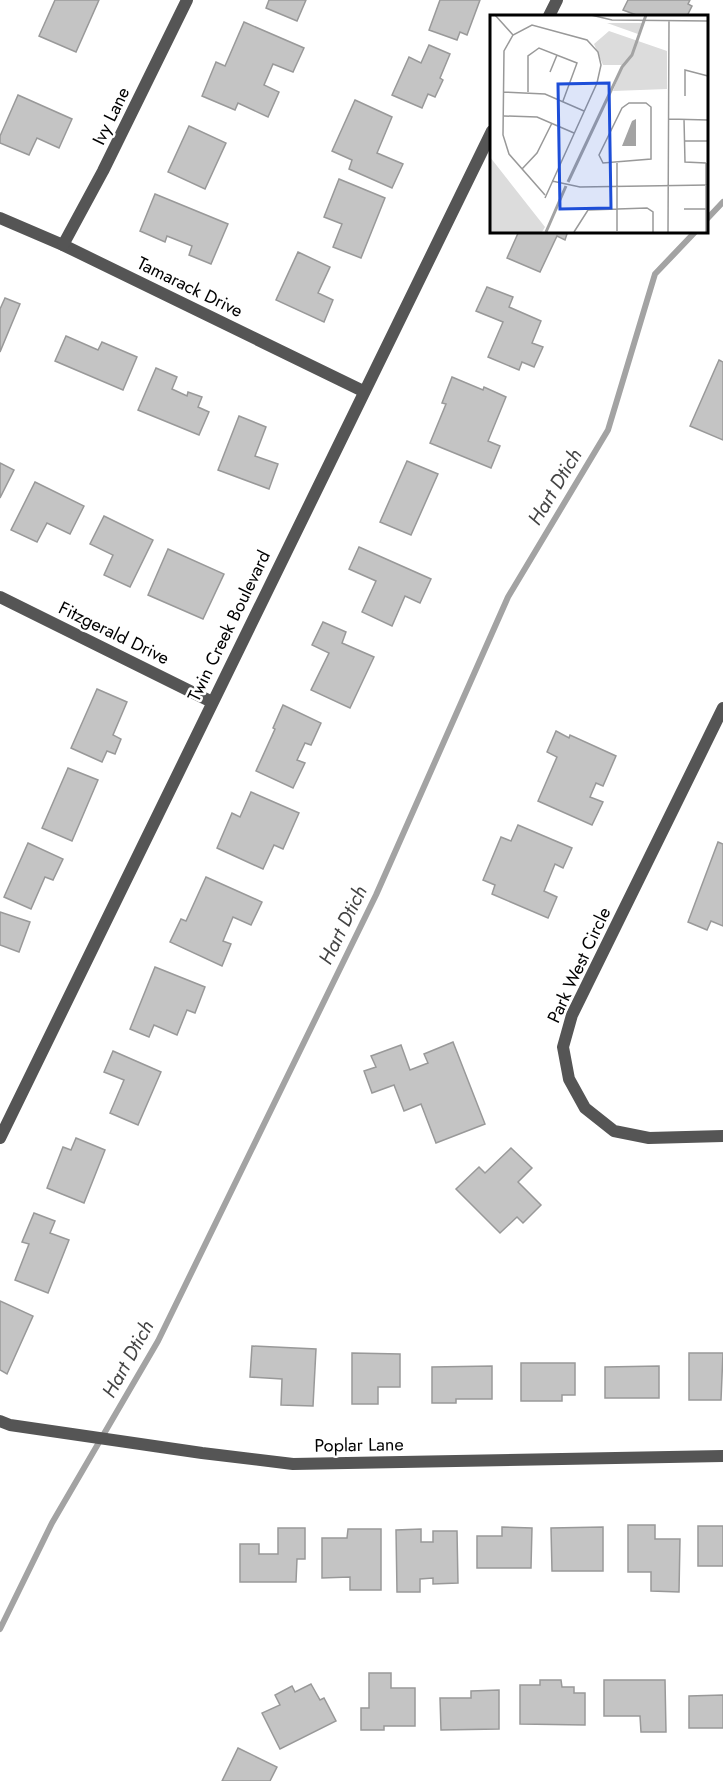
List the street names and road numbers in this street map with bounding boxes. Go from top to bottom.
street label: Ivy Lane [86,83,136,149]
street label: Tamarack Drive [133,250,247,324]
street label: Twin Creek Boulevard [181,546,277,706]
street label: Fitzgerald Drive [54,595,174,671]
street label: Park West Circle [541,903,617,1027]
street label: Poplar Lane [314,1431,404,1459]

